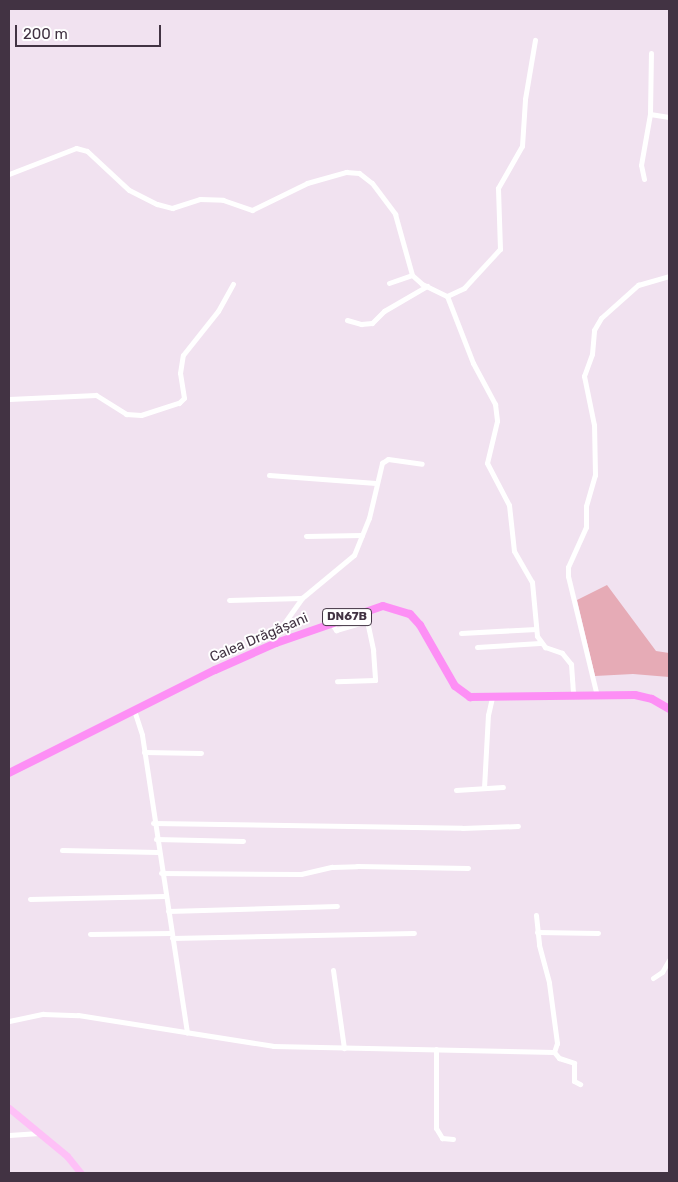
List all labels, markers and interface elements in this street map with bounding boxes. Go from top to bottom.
scale bar [18,15,164,47]
text: 200 m [23,25,68,43]
road number: DN67B [322,608,372,626]
street label: Calea Drăgășani [207,610,311,666]

